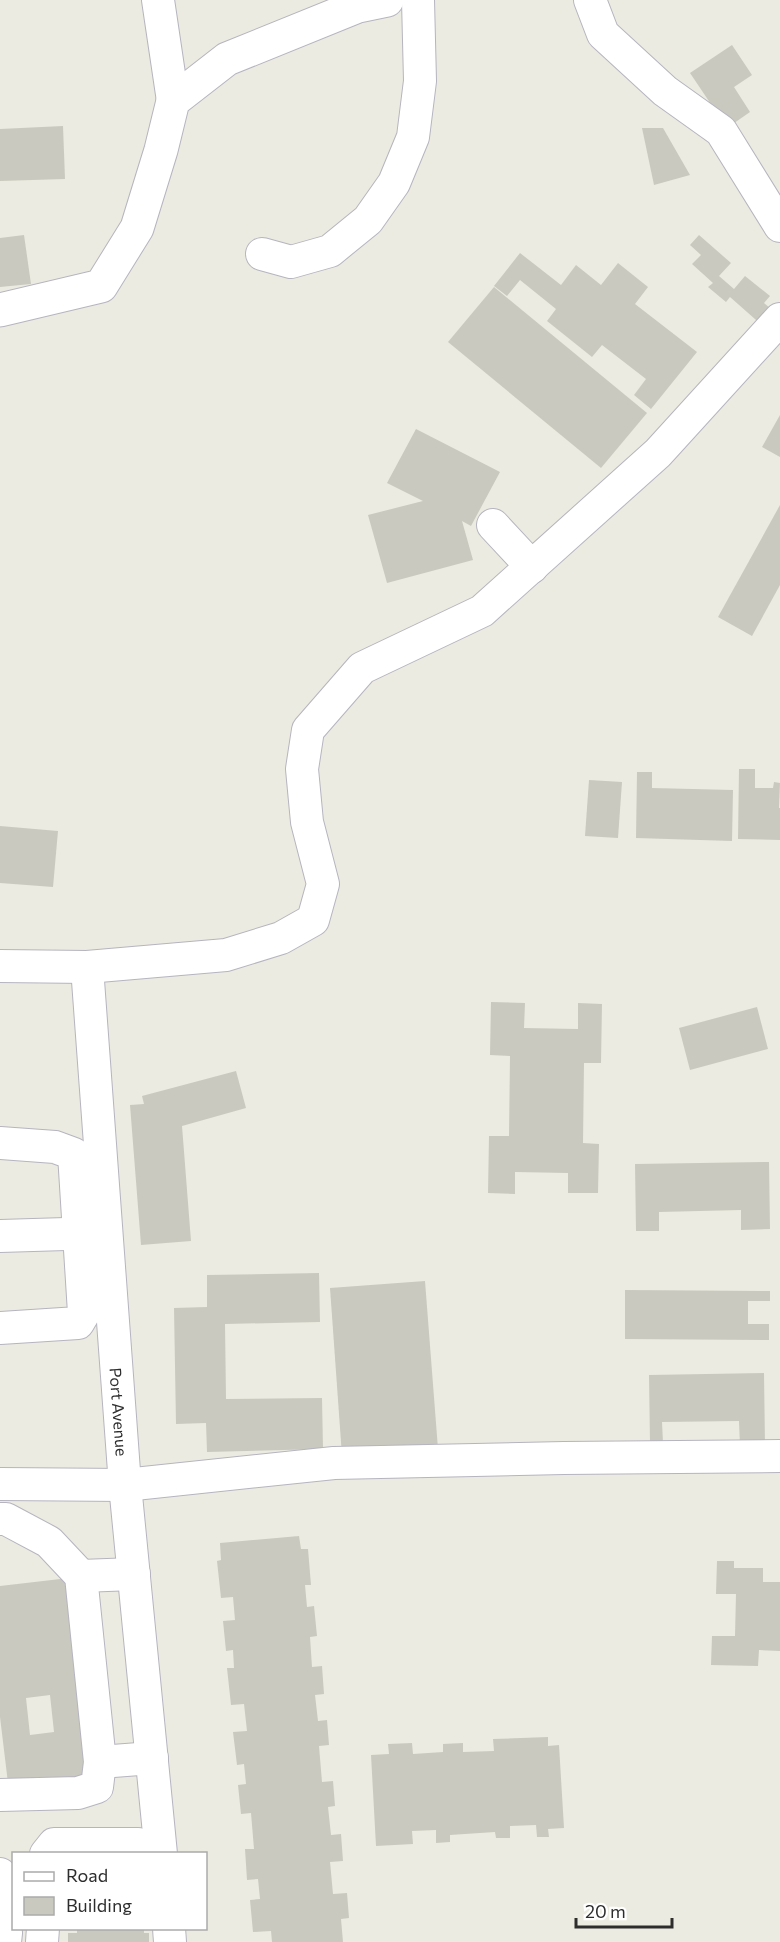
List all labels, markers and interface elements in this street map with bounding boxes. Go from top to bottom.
street label: Port Avenue [107,1367,132,1457]
legend [12,1852,207,1930]
text: Road [66,1864,108,1886]
scale bar [576,1891,672,1929]
text: Building [66,1894,132,1916]
text: 20 m [585,1900,626,1922]

